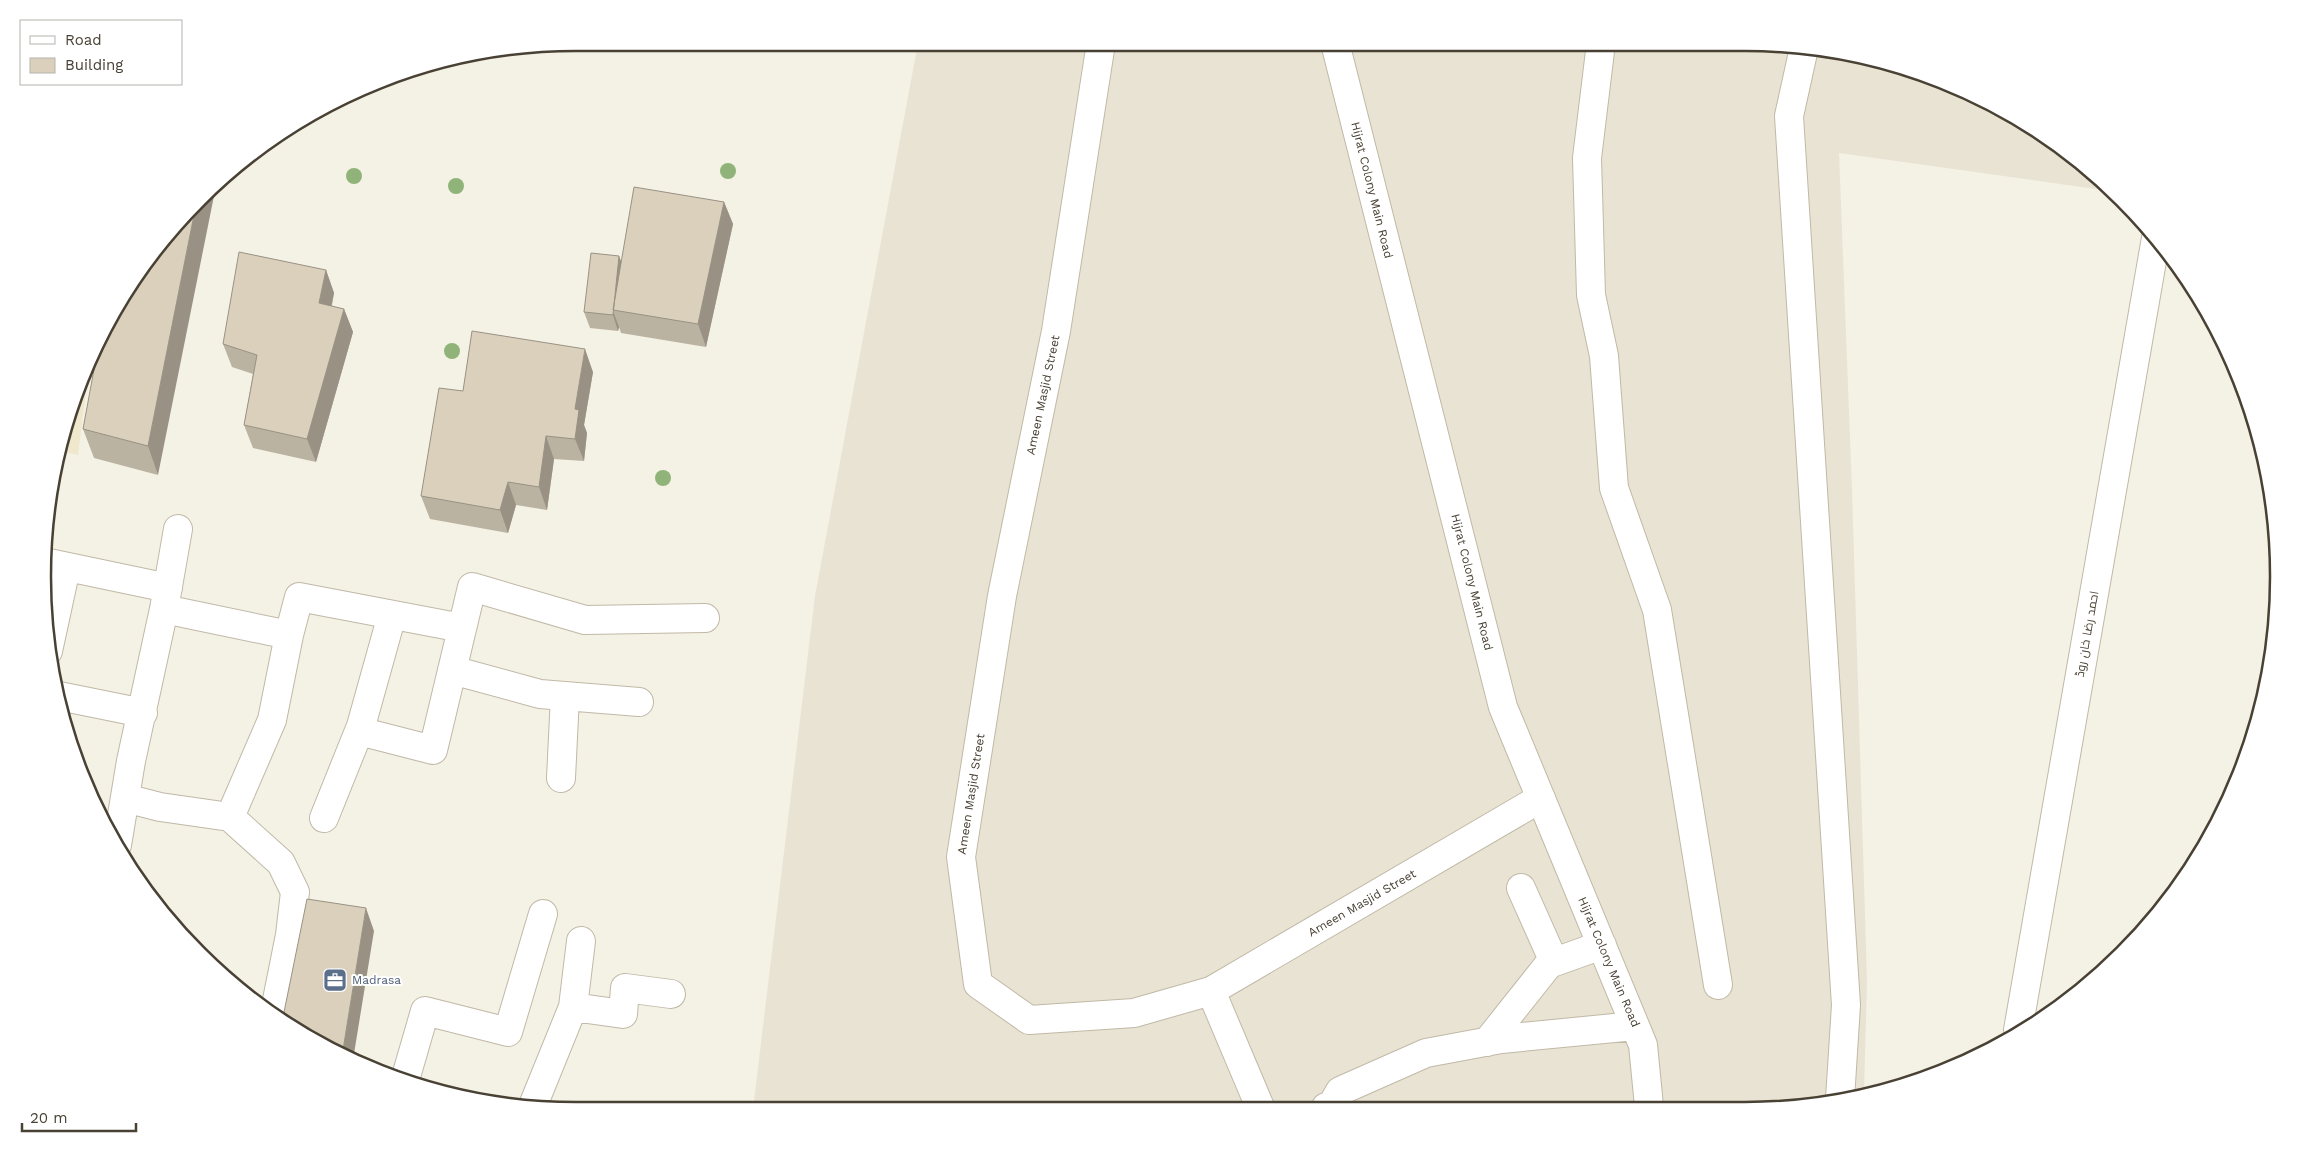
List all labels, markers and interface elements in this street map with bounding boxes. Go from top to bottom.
legend [20,20,182,85]
text: Road [65,31,102,49]
text: Building [65,56,123,74]
street label: Hijrat Colony Main Road [1348,120,1396,260]
street label: Ameen Masjid Street [1023,334,1063,456]
street label: Hijrat Colony Main Road [1448,512,1496,652]
street label: احمد رضا خان روڈ [2073,590,2101,678]
street label: Ameen Masjid Street [955,733,987,855]
street label: Ameen Masjid Street [1306,866,1418,940]
street label: Hijrat Colony Main Road [1575,895,1643,1029]
office icon: Madrasa [322,967,348,993]
place label: Madrasa [352,973,401,987]
scale bar [22,1100,136,1132]
text: 20 m [30,1109,68,1127]

